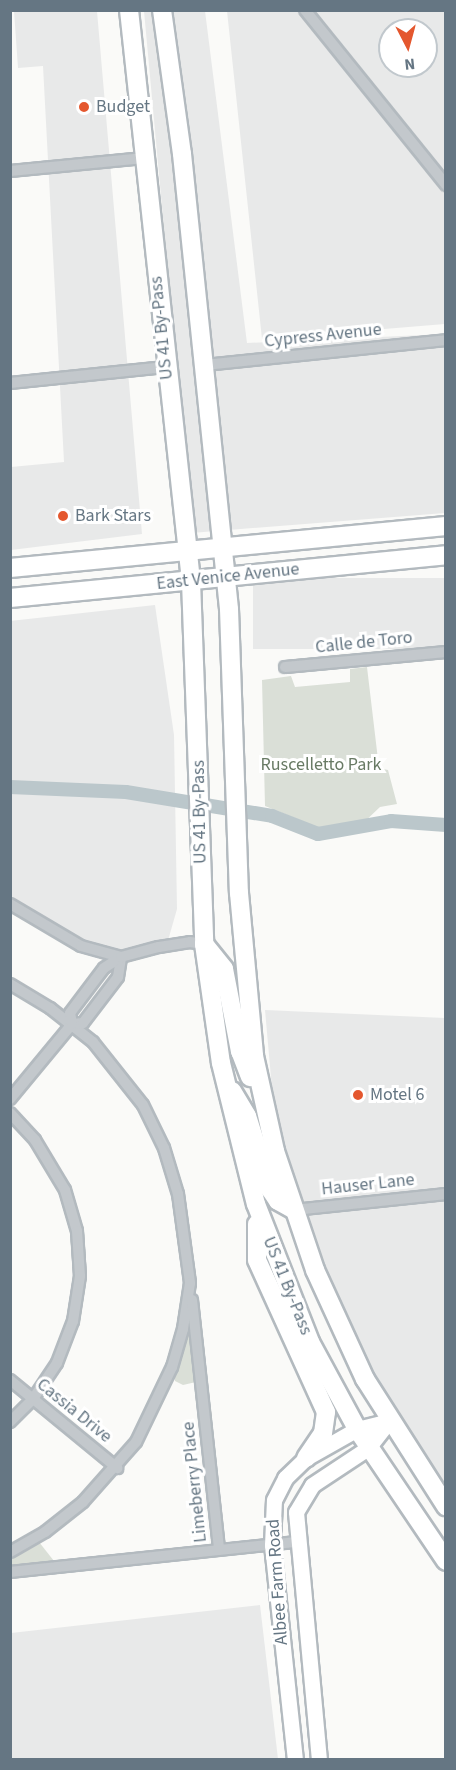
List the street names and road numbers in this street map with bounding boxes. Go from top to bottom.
street label: US 41 By-Pass [146,275,178,381]
street label: Cypress Avenue [263,319,383,353]
street label: East Venice Avenue [156,559,300,595]
street label: Calle de Toro [314,627,414,659]
street label: US 41 By-Pass [188,760,212,864]
street label: Hauser Lane [320,1169,416,1201]
street label: US 41 By-Pass [257,1234,317,1338]
street label: Cassia Drive [32,1374,116,1448]
street label: Limeberry Place [178,1420,212,1544]
street label: Albee Farm Road [263,1518,293,1646]

